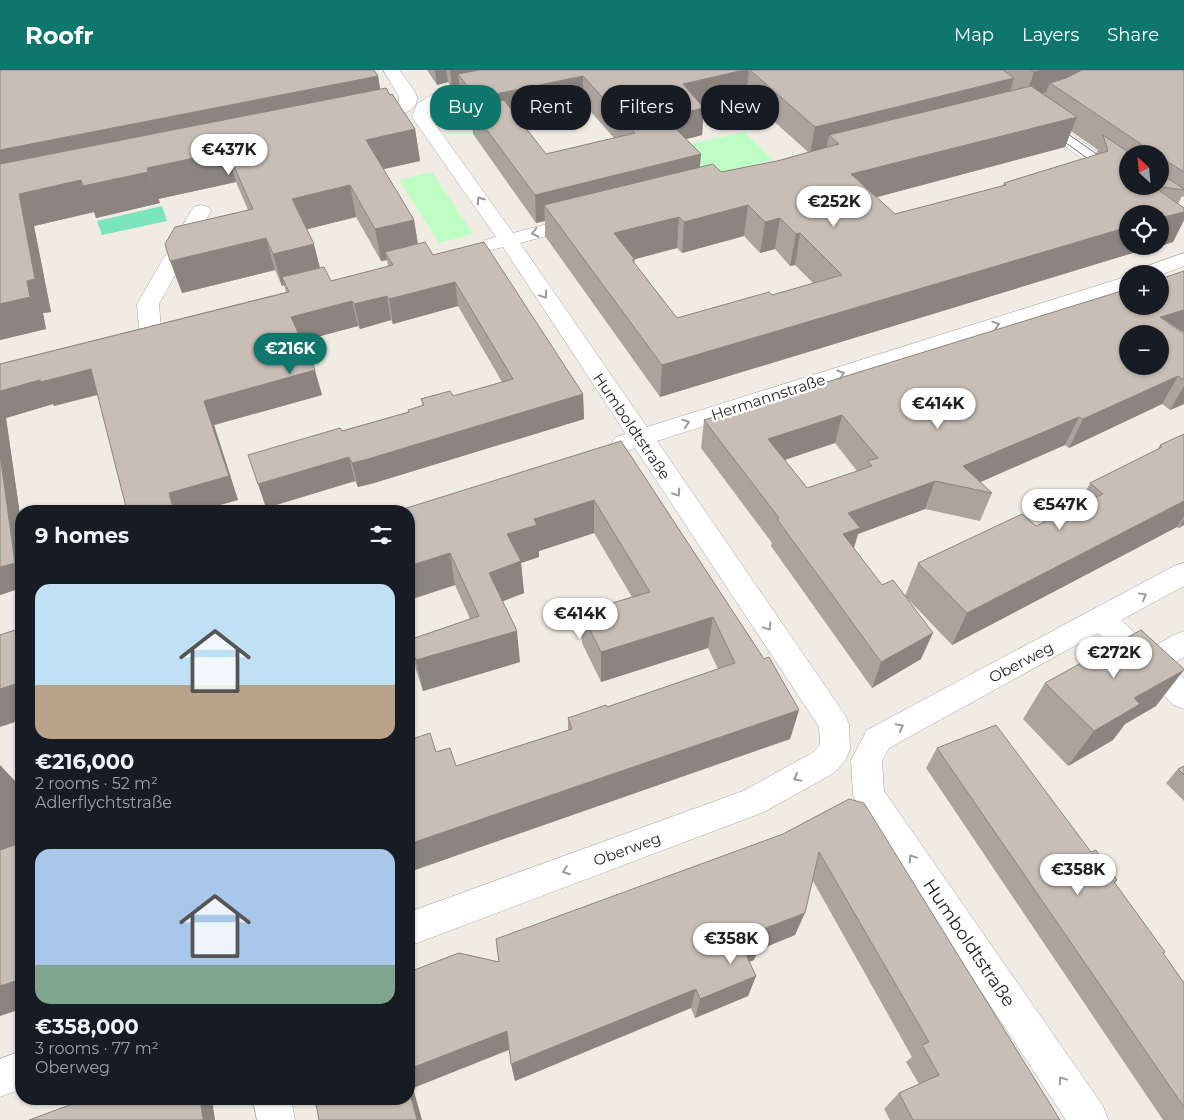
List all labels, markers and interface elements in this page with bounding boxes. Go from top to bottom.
text: Roofr [25,21,94,50]
text: Map [954,24,994,46]
text: Layers [1022,24,1079,46]
text: Share [1107,24,1159,46]
chip: Buy [430,85,501,130]
chip: Rent [511,85,591,130]
chip: Filters [601,85,691,130]
chip: New [701,85,779,130]
pin: €437K [194,134,264,176]
text: €437K [202,140,256,159]
north arrow [1119,145,1169,195]
map controls [1119,145,1169,375]
pin: €252K [799,186,869,228]
text: €252K [807,192,861,211]
one-way arrow [477,196,486,206]
button: locate [1119,205,1169,255]
one-way arrow [531,227,540,238]
button: + [1119,265,1169,315]
one-way arrow [538,290,548,299]
one-way arrow [992,321,1000,331]
button: − [1119,325,1169,375]
pin: €216K [255,332,325,375]
text: €216K [265,339,315,358]
street label: Humboldtstraße [589,369,675,483]
street label: Hermannstraße [708,370,828,424]
one-way arrow [837,370,845,380]
pin: €414K [903,388,973,430]
text: €414K [912,394,964,413]
one-way arrow [682,419,690,429]
one-way arrow [671,487,680,496]
pin: €547K [1025,488,1095,531]
text: €547K [1033,495,1087,514]
icon: filters [367,521,395,549]
text: 9 homes [35,523,129,548]
one-way arrow [1137,592,1146,602]
pin: €414K [545,598,615,640]
text: €414K [554,604,606,623]
icon: home [170,616,260,706]
one-way arrow [762,621,771,631]
pin: €272K [1079,636,1149,679]
street label: Oberweg [985,637,1057,687]
text: €272K [1087,643,1141,662]
one-way arrow [895,723,904,733]
text: €216,000 [35,749,134,774]
one-way arrow [793,772,802,782]
text: 2 rooms · 52 m² [35,774,158,793]
text: Adlerflychtstraße [35,793,172,812]
street label: Oberweg [591,828,663,870]
one-way arrow [909,854,918,864]
pin: €358K [1043,854,1113,896]
text: €358K [1051,860,1105,879]
one-way arrow [562,865,570,875]
street label: Humboldtstraße [918,875,1020,1011]
icon: home [170,881,260,971]
pin: €358K [696,922,766,965]
text: €358K [704,929,758,948]
text: €358,000 [35,1014,139,1039]
text: 3 rooms · 77 m² [35,1039,159,1058]
text: Oberweg [35,1058,110,1077]
one-way arrow [1059,1076,1068,1085]

